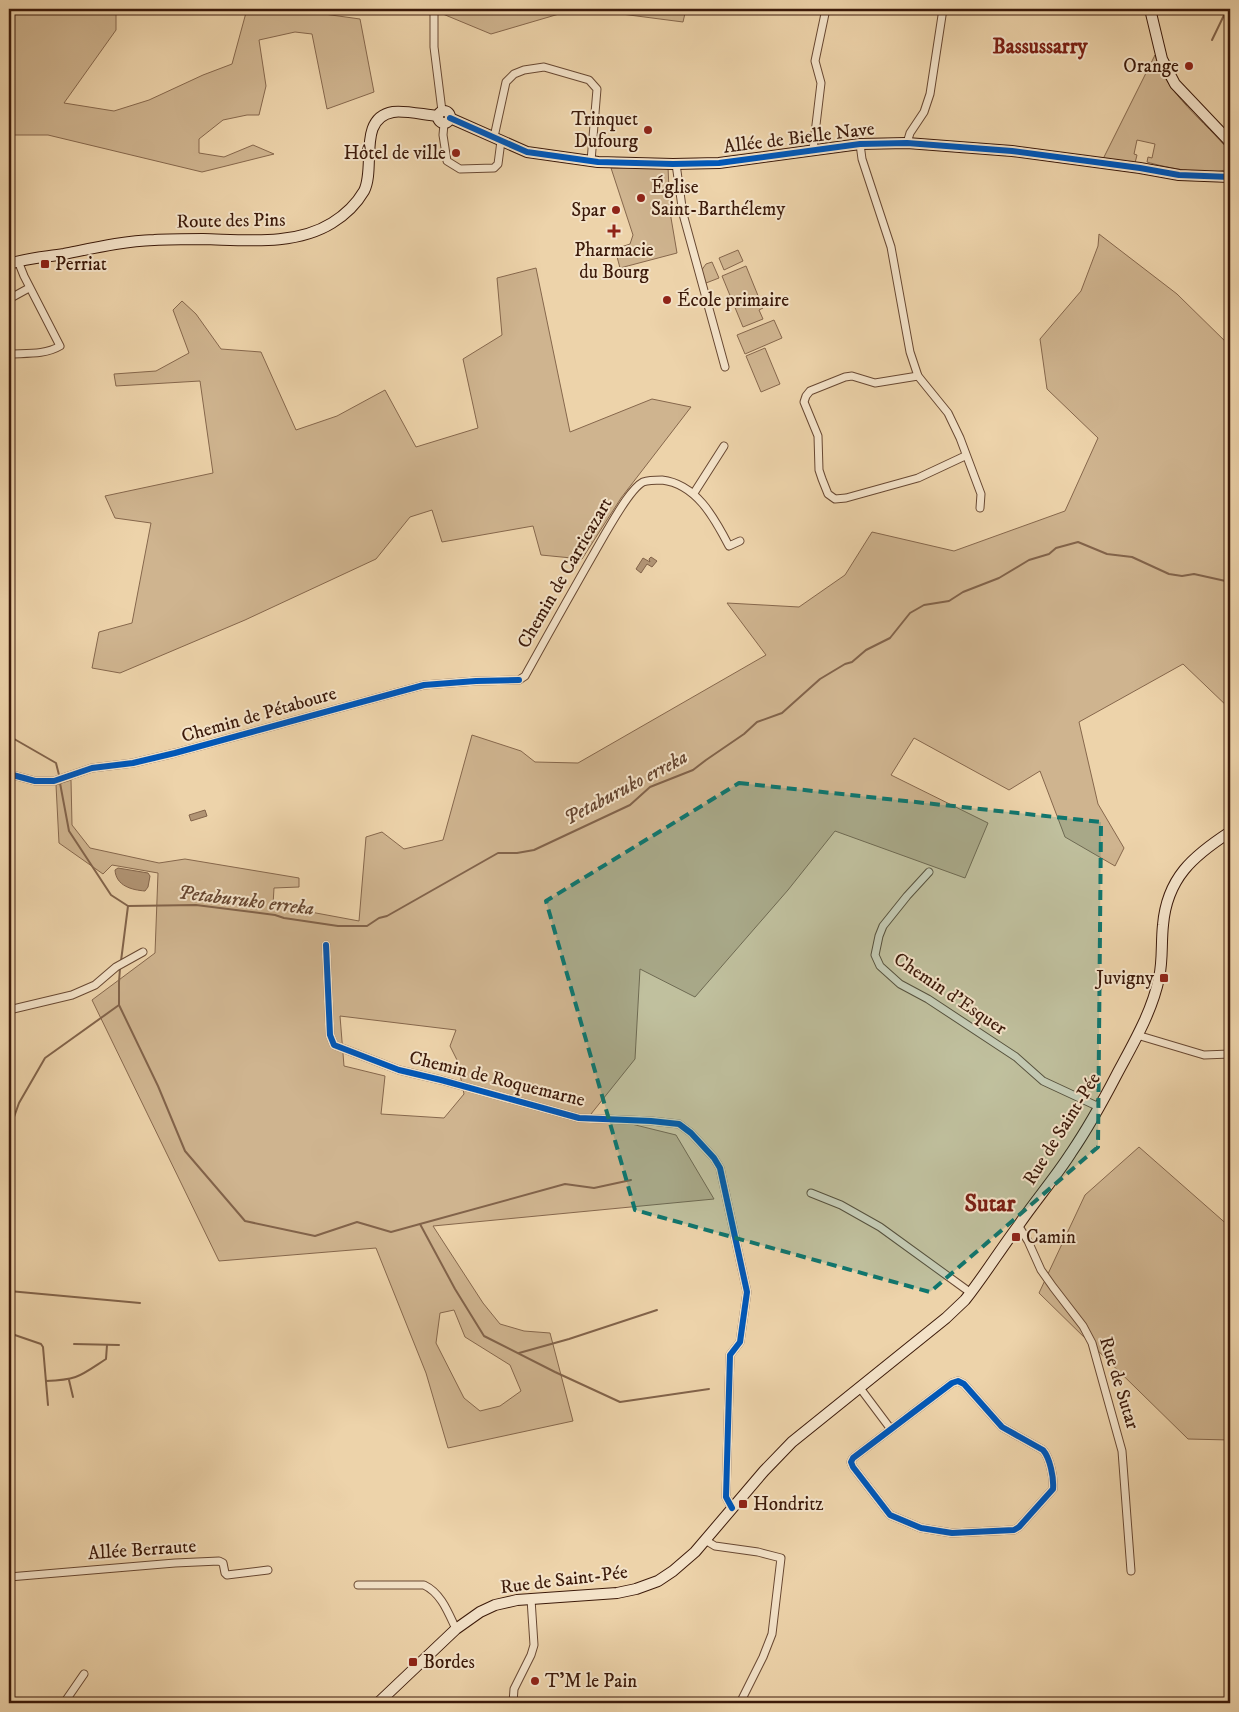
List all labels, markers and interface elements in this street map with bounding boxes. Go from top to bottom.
district label: Bassussarry [993,34,1088,60]
place label: Orange [1123,55,1179,78]
marker: Orange [1183,60,1195,72]
place label: Trinquet Dufourg [571,108,639,153]
street label: Allée de Bielle Nave [722,117,876,159]
marker: Trinquet Dufourg [642,124,654,136]
place label: Hôtel de ville [343,142,446,165]
marker: Hôtel de ville [450,147,462,159]
place label: Église Saint-Barthélemy [651,175,786,221]
marker: Église Saint-Barthélemy [635,192,647,204]
place label: Spar [571,199,606,222]
marker: Spar [610,204,622,216]
street label: Route des Pins [176,209,286,233]
marker: Pharmacie du Bourg [608,225,620,237]
place label: Pharmacie du Bourg [574,239,654,284]
place label: Perriat [55,253,107,276]
marker: Perriat [39,258,51,270]
place label: École primaire [677,288,789,312]
marker: École primaire [661,294,673,306]
street label: Chemin de Carricazart [512,493,618,653]
street label: Chemin de Pétaboure [179,682,339,748]
water label: Petaburuko erreka [560,745,692,831]
water label: Petaburuko erreka [177,880,315,922]
street label: Chemin d'Esquer [889,948,1011,1041]
place label: Juvigny [1094,967,1155,990]
marker: Juvigny [1158,972,1170,984]
street label: Chemin de Roquemarne [406,1046,587,1113]
street label: Rue de Saint-Pée [1018,1068,1106,1189]
district label: Sutar [965,1189,1017,1219]
place label: Camin [1026,1226,1076,1249]
marker: Camin [1010,1231,1022,1243]
street label: Rue de Sutar [1094,1334,1144,1432]
place label: Hondritz [753,1493,823,1516]
marker: Hondritz [737,1498,749,1510]
street label: Allée Berraute [87,1535,197,1565]
street label: Rue de Saint-Pée [499,1561,629,1599]
place label: Bordes [423,1651,475,1674]
marker: Bordes [407,1656,419,1668]
place label: T'M le Pain [545,1670,637,1693]
marker: T'M le Pain [529,1675,541,1687]

